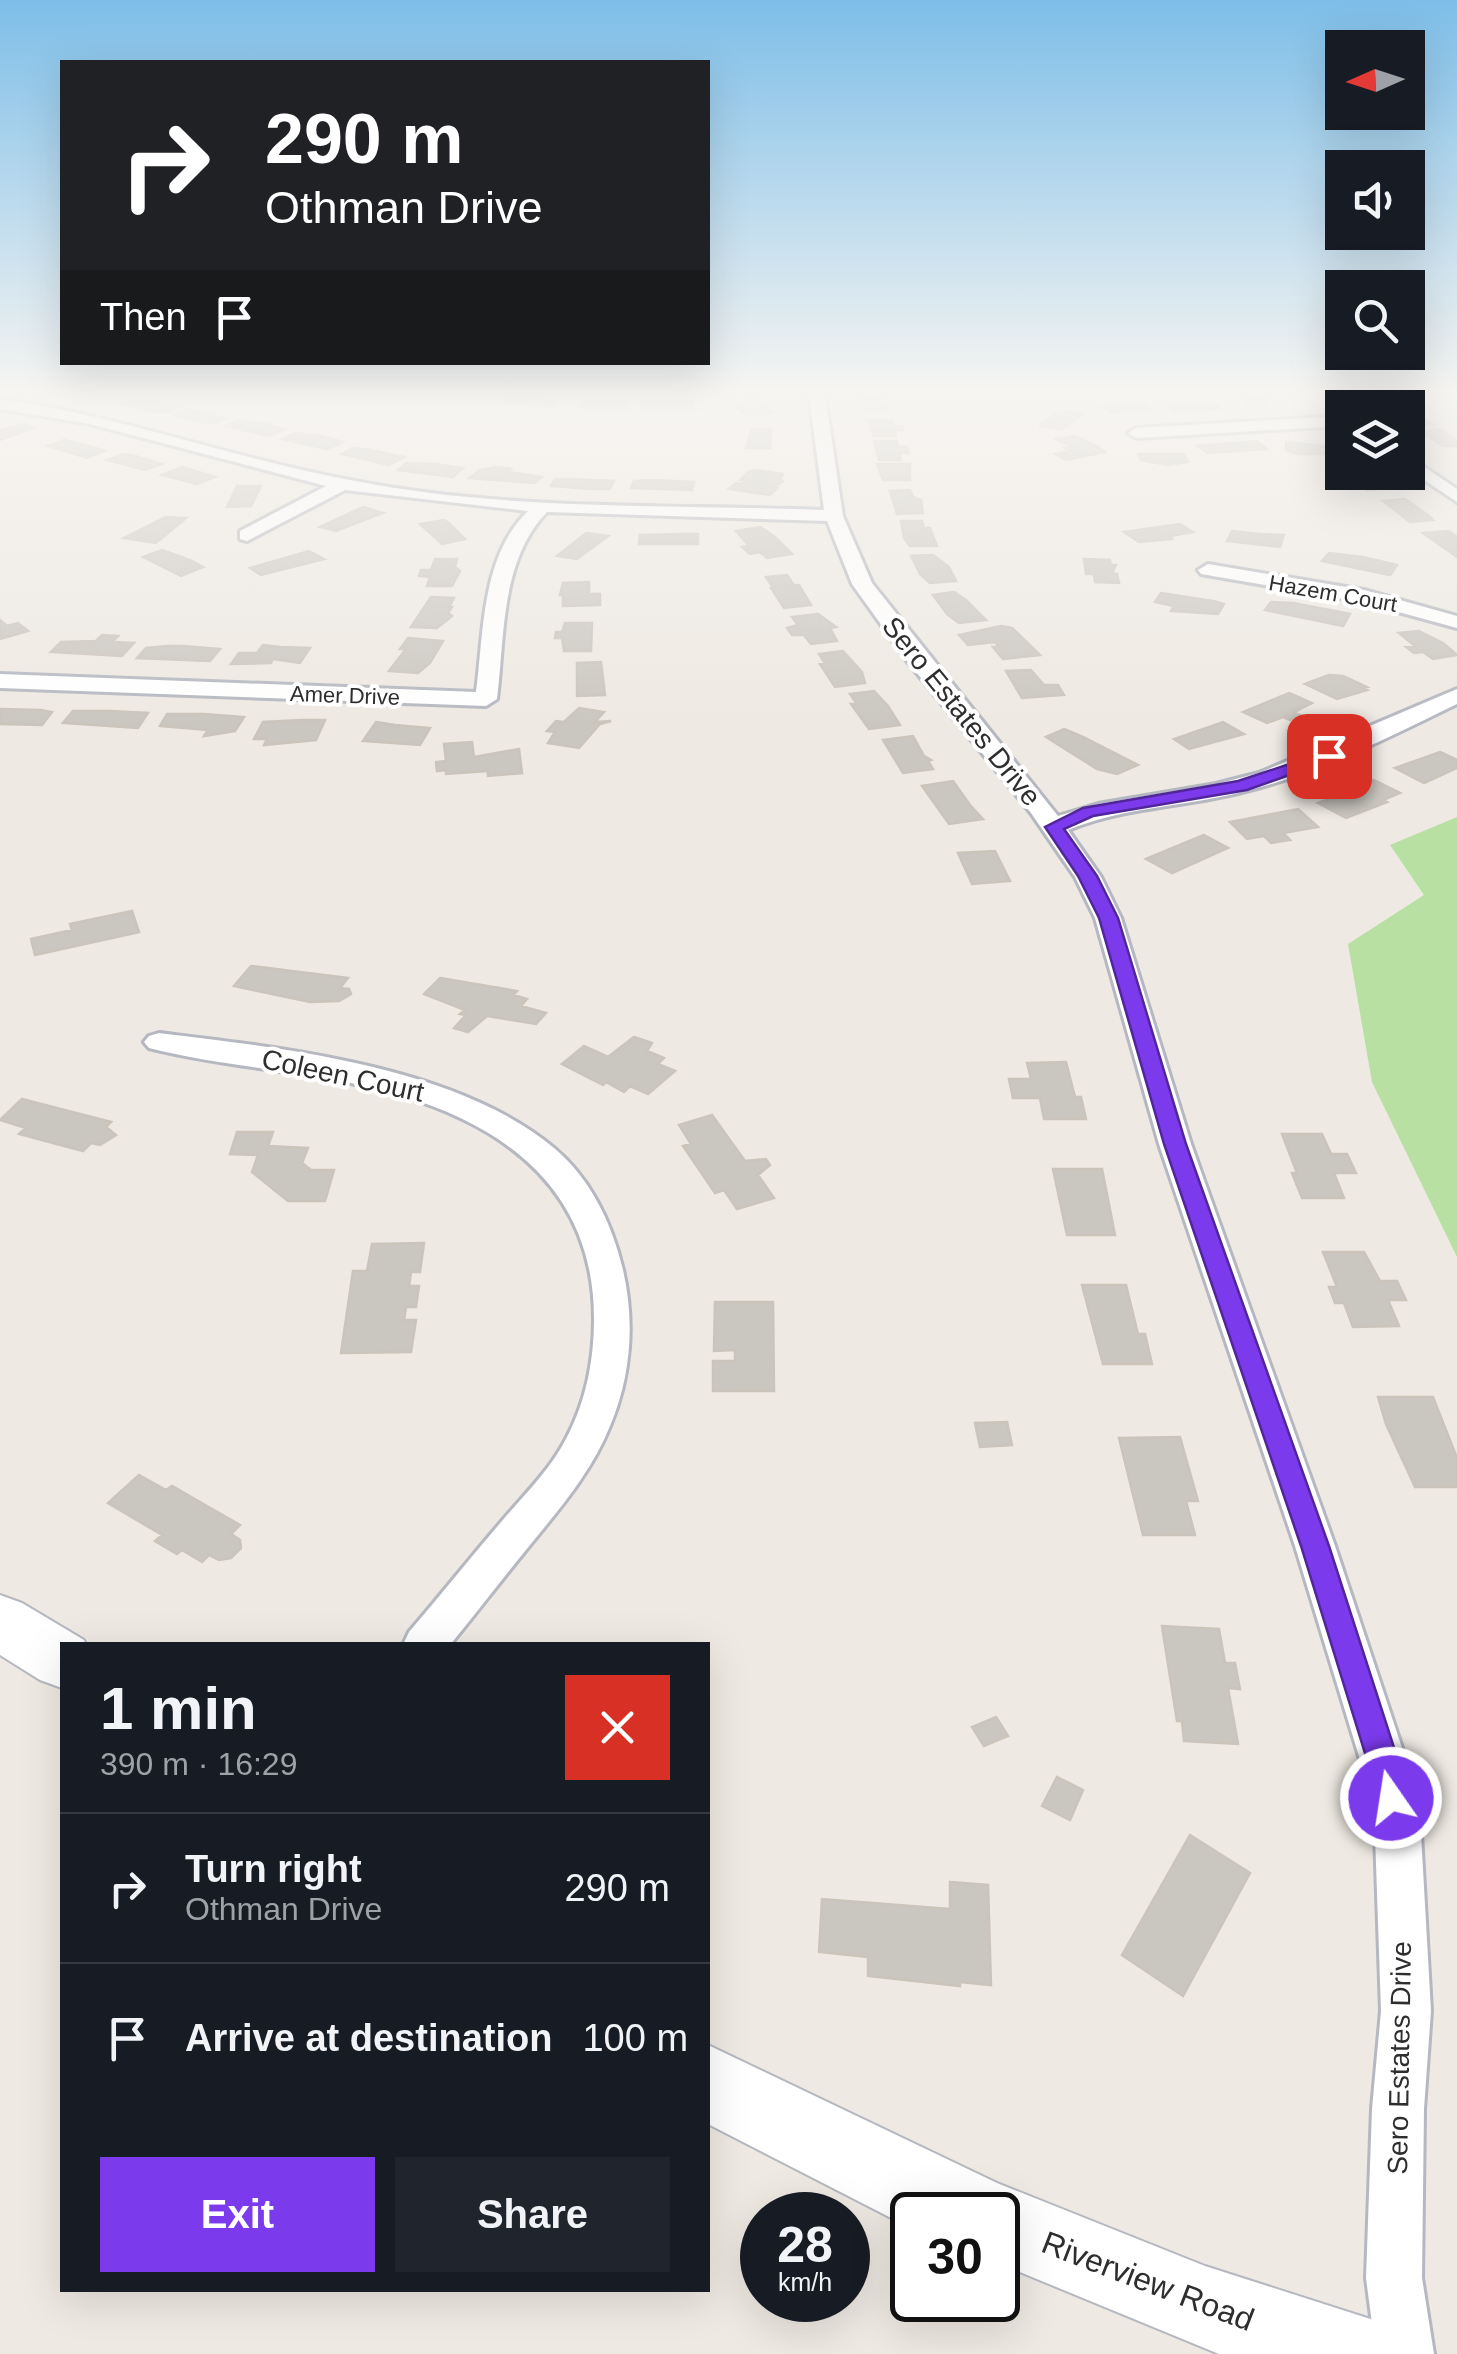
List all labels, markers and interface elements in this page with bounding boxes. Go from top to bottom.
north arrow [1325,30,1425,130]
map controls [1325,30,1425,490]
icon: right [100,100,230,230]
text: 290 m [265,100,463,178]
button: sound [1325,150,1425,250]
text: Othman Drive [265,182,543,233]
button: search [1325,270,1425,370]
icon: arrive [207,290,262,345]
text: Then [100,296,187,338]
button: layers [1325,390,1425,490]
street label: Hazem Court [1267,570,1399,617]
street label: Sero Estates Drive [876,611,1047,812]
street label: Amer Drive [290,681,400,710]
pin [1287,714,1372,799]
icon: arrive [1302,729,1357,784]
street label: Coleen Court [259,1043,427,1108]
text: 1 min [100,1675,257,1742]
button: close [565,1675,670,1780]
text: 390 m · 16:29 [100,1746,297,1782]
position arrow [1339,1746,1443,1850]
text: Turn right [185,1848,362,1890]
icon: right [100,1861,155,1916]
text: 290 m [564,1867,670,1909]
text: Othman Drive [185,1891,382,1927]
street label: Sero Estates Drive [1382,1941,1417,2175]
icon: arrive [100,2011,155,2066]
text: Arrive at destination [185,2017,552,2059]
text: 100 m [582,2017,688,2059]
button: Exit [100,2157,375,2272]
button: Share [395,2157,670,2272]
speed limit sign: 30 [890,2192,1020,2322]
text: 28 [777,2217,833,2273]
street label: Riverview Road [1037,2224,1259,2338]
text: km/h [778,2268,832,2296]

